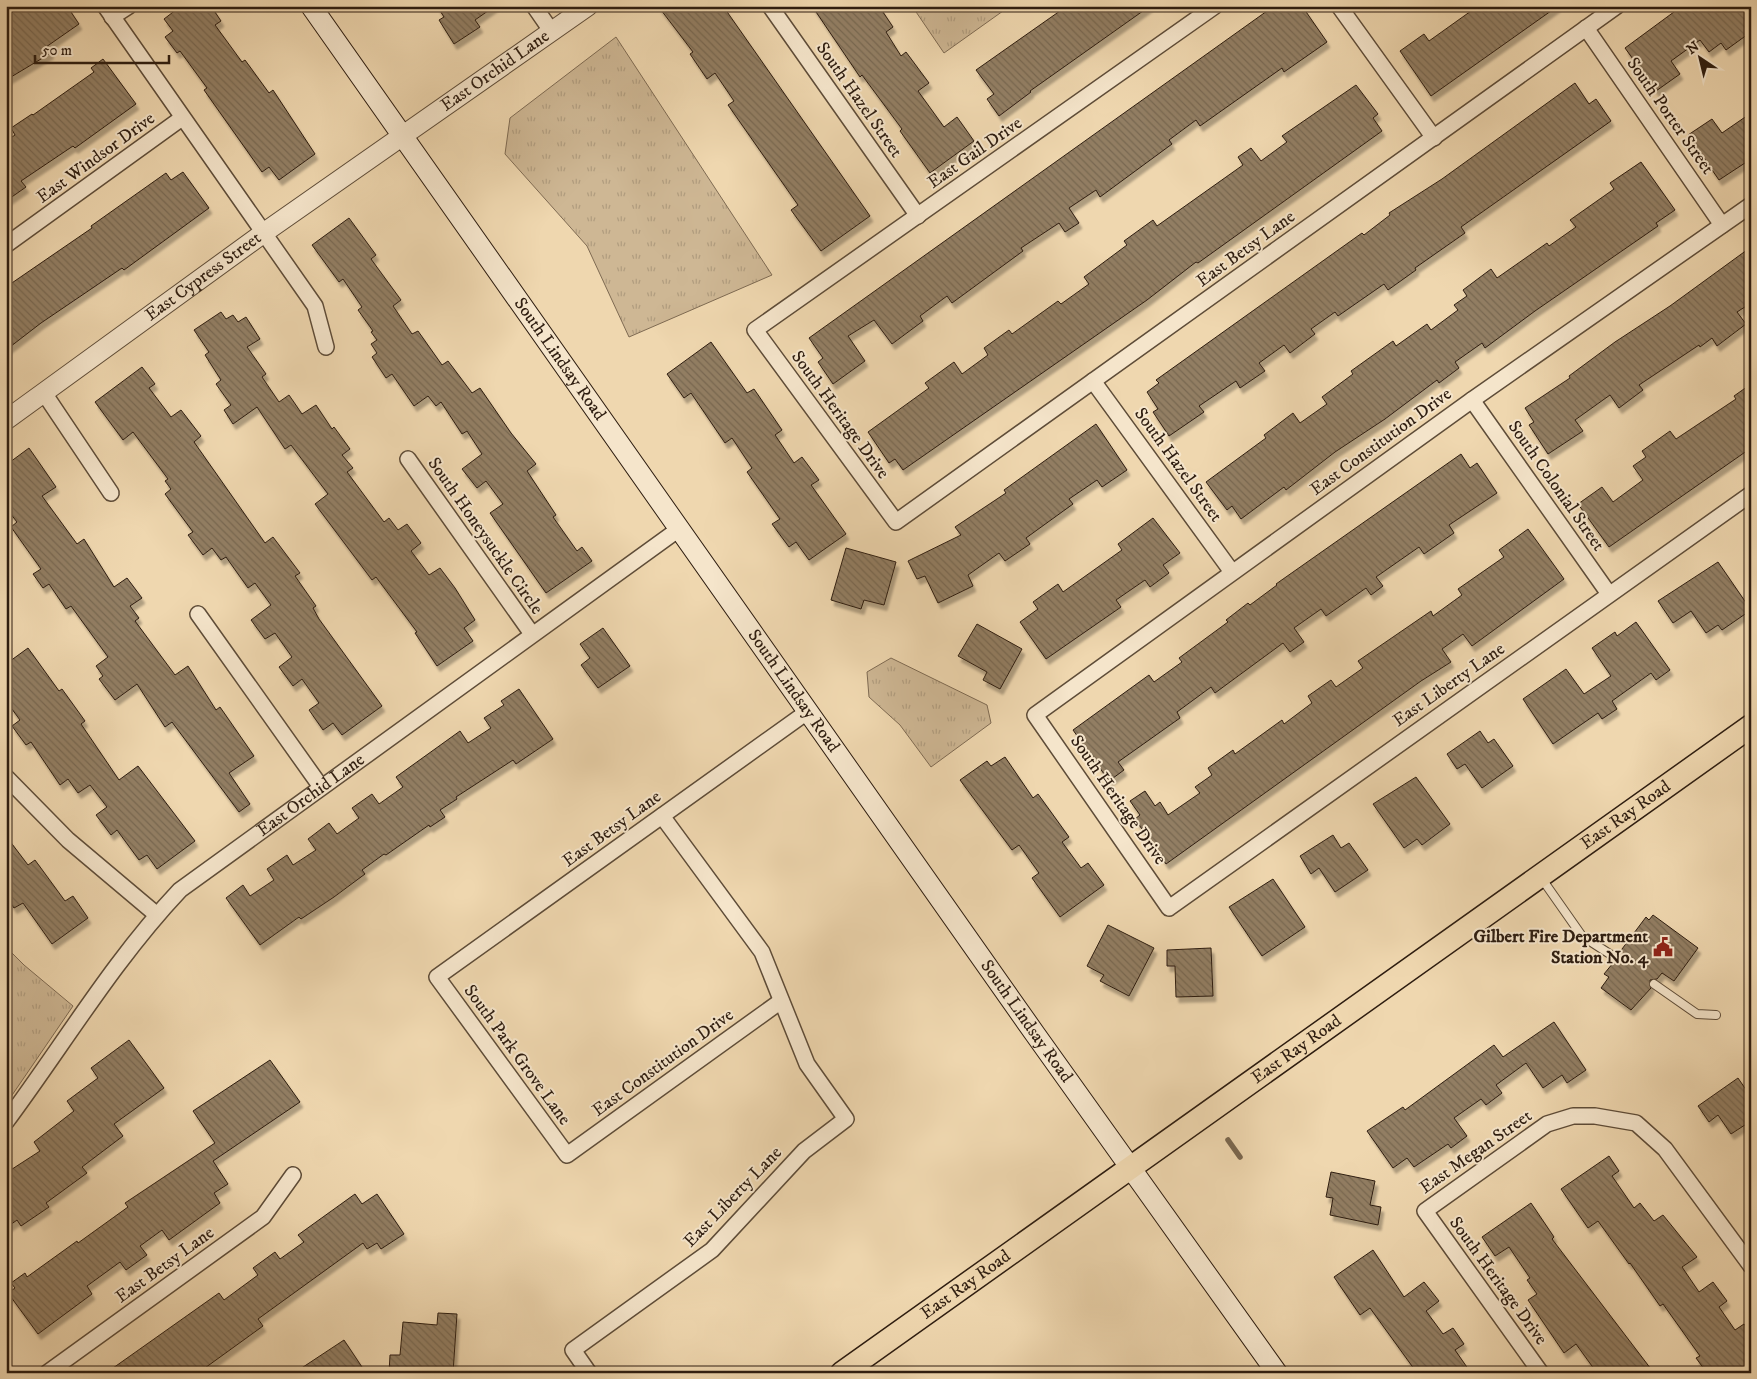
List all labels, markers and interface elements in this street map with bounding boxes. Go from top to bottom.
street label: East Orchid Lane [437,25,554,117]
scale bar [35,32,169,64]
north arrow [1674,32,1724,82]
text: N [1683,37,1703,59]
street label: South Hazel Street [811,38,907,162]
text: 50 m [42,41,72,60]
street label: South Porter Street [1621,53,1719,179]
street label: East Windsor Drive [33,108,159,208]
street label: East Gail Drive [924,112,1026,194]
street label: East Betsy Lane [1192,206,1300,292]
street label: East Cypress Street [141,227,266,326]
street label: South Lindsay Road [509,293,611,425]
street label: South Heritage Drive [786,347,894,483]
street label: East Constitution Drive [1306,383,1456,501]
street label: South Hazel Street [1129,404,1227,527]
street label: South Colonial Street [1503,417,1609,556]
street label: South Honeysuckle Circle [422,453,548,619]
street label: South Lindsay Road [743,625,844,757]
street label: East Liberty Lane [1389,638,1509,732]
street label: South Heritage Drive [1065,731,1171,869]
street label: East Orchid Lane [253,749,369,841]
street label: East Ray Road [1576,776,1675,855]
street label: East Betsy Lane [558,786,666,872]
place label: Gilbert Fire Department Station No. 4 [1473,926,1649,969]
public building icon: Gilbert Fire Department Station No. 4 [1652,936,1674,958]
street label: South Lindsay Road [975,956,1077,1087]
street label: South Park Grove Lane [459,981,575,1129]
street label: East Constitution Drive [588,1004,738,1122]
street label: East Ray Road [1247,1010,1346,1089]
street label: East Megan Street [1416,1105,1537,1199]
street label: East Liberty Lane [679,1142,787,1252]
street label: South Heritage Drive [1444,1213,1552,1349]
street label: East Betsy Lane [111,1222,219,1308]
street label: East Ray Road [917,1245,1015,1324]

